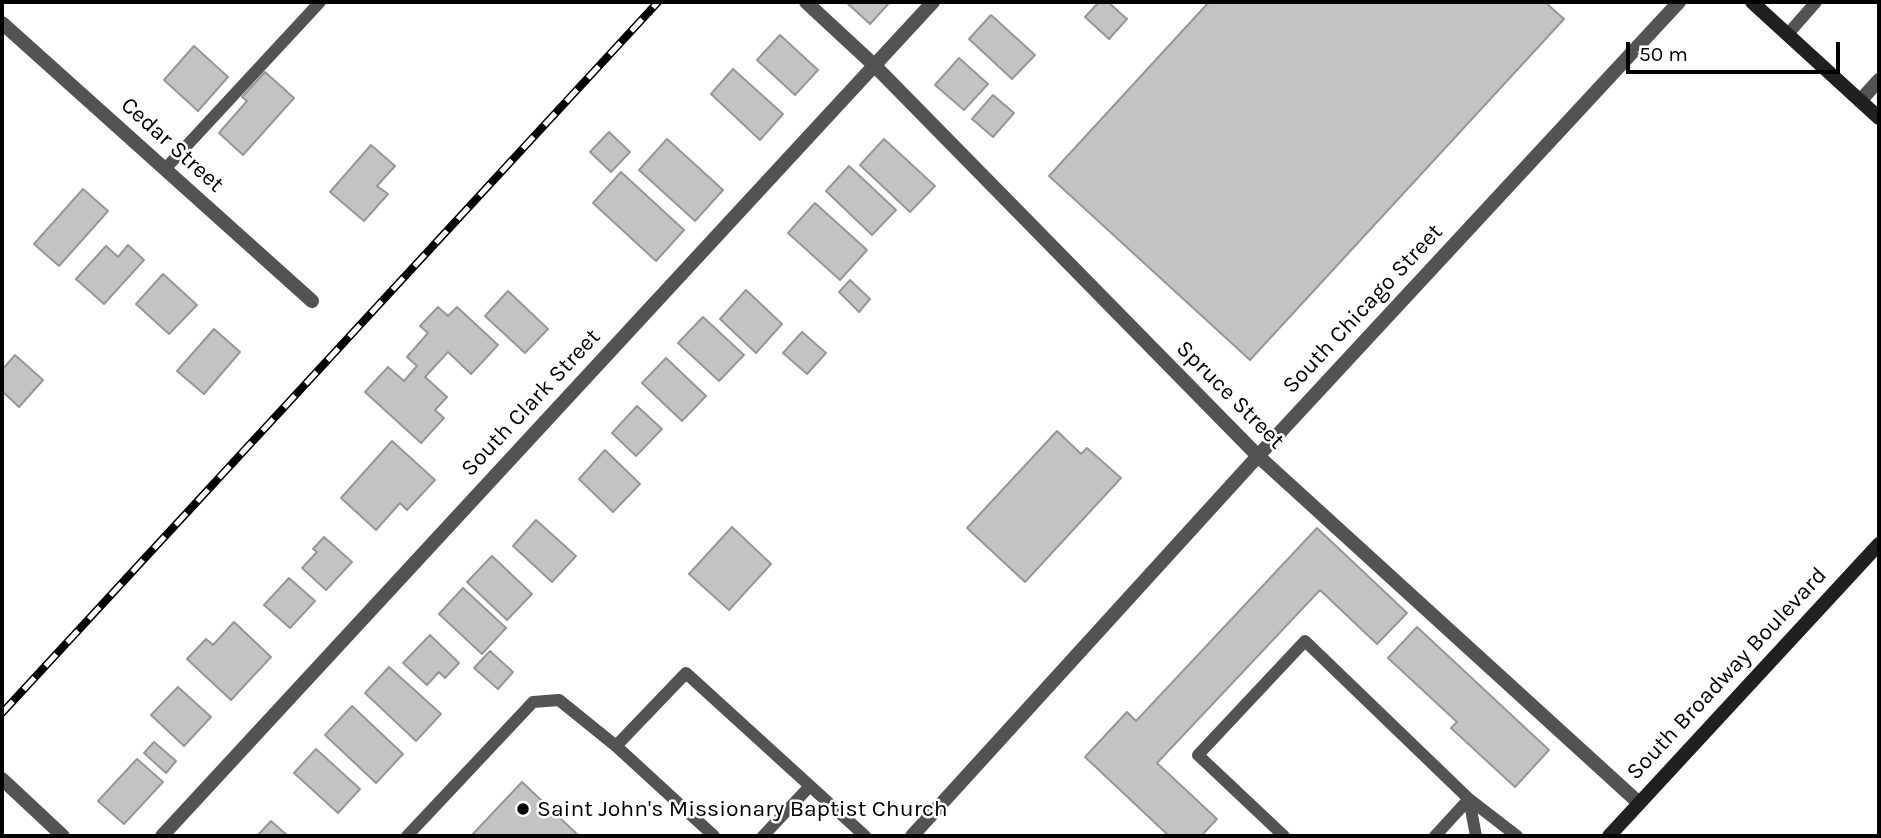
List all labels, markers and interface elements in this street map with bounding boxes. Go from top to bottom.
scale bar [1629,28,1842,72]
text: 50 m [1639,42,1688,66]
street label: Cedar Street [115,92,229,198]
street label: South Chicago Street [1277,218,1449,400]
street label: South Clark Street [456,324,606,482]
street label: Spruce Street [1170,335,1290,455]
street label: South Broadway Boulevard [1621,562,1833,786]
place label: Saint John's Missionary Baptist Church [537,795,948,823]
marker: Saint John's Missionary Baptist Church [515,801,531,817]

